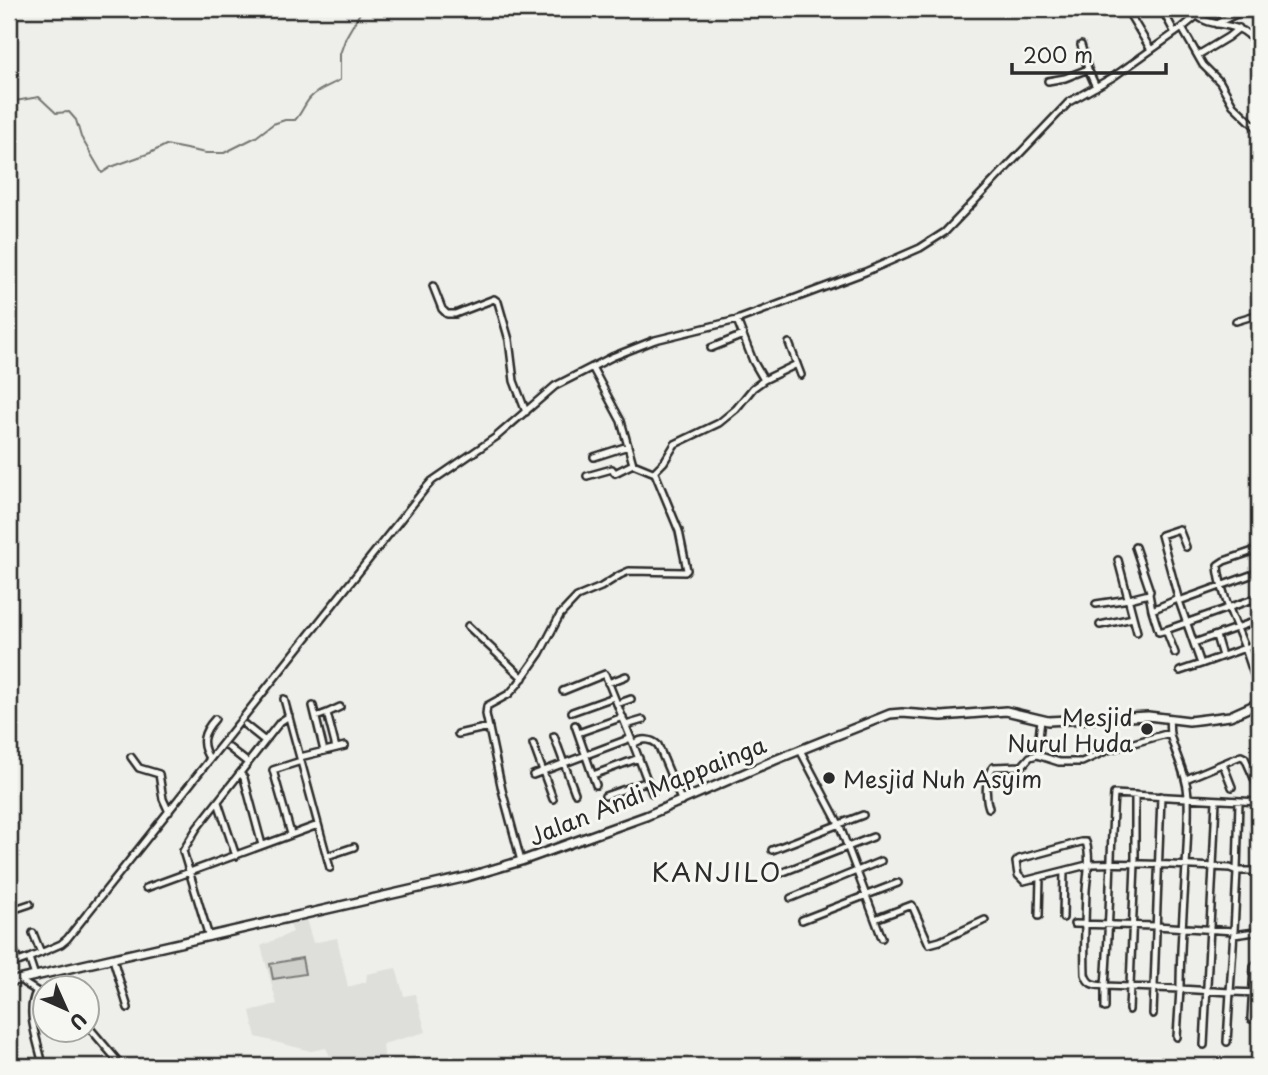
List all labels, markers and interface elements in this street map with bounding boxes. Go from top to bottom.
scale bar [1012,32,1166,76]
text: 200 m [1023,38,1093,70]
place label: Mesjid Nurul Huda [1007,699,1133,760]
marker: Mesjid Nurul Huda [1139,721,1155,737]
street label: Jalan Andi Mappainga [523,726,772,854]
place label: Mesjid Nuh Asyim [843,761,1042,796]
marker: Mesjid Nuh Asyim [821,770,837,786]
district label: KANJILO [652,852,782,891]
north arrow [32,974,102,1044]
text: U [64,1007,94,1037]

